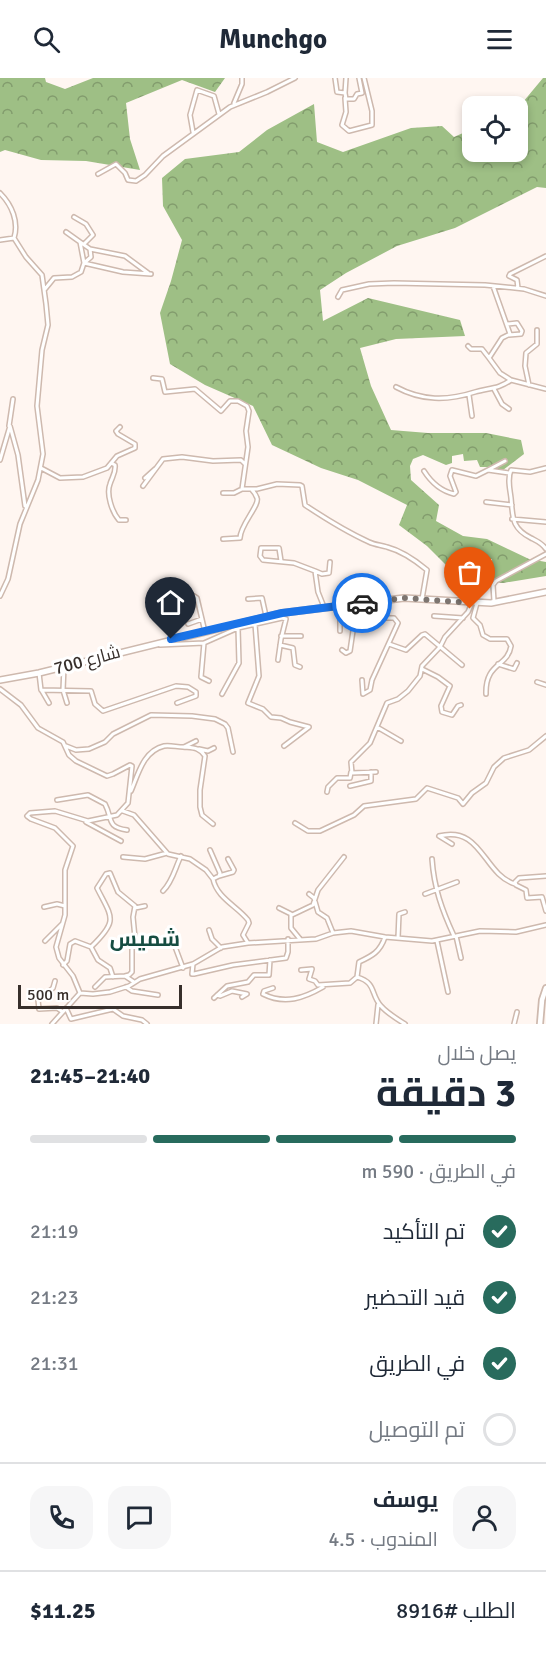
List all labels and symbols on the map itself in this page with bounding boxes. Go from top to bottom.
pin [444,547,495,609]
courier [332,573,392,633]
pin [145,577,196,639]
street label: شارع 700 [51,641,123,680]
district label: شميس [110,926,180,952]
scale bar [18,982,182,1010]

